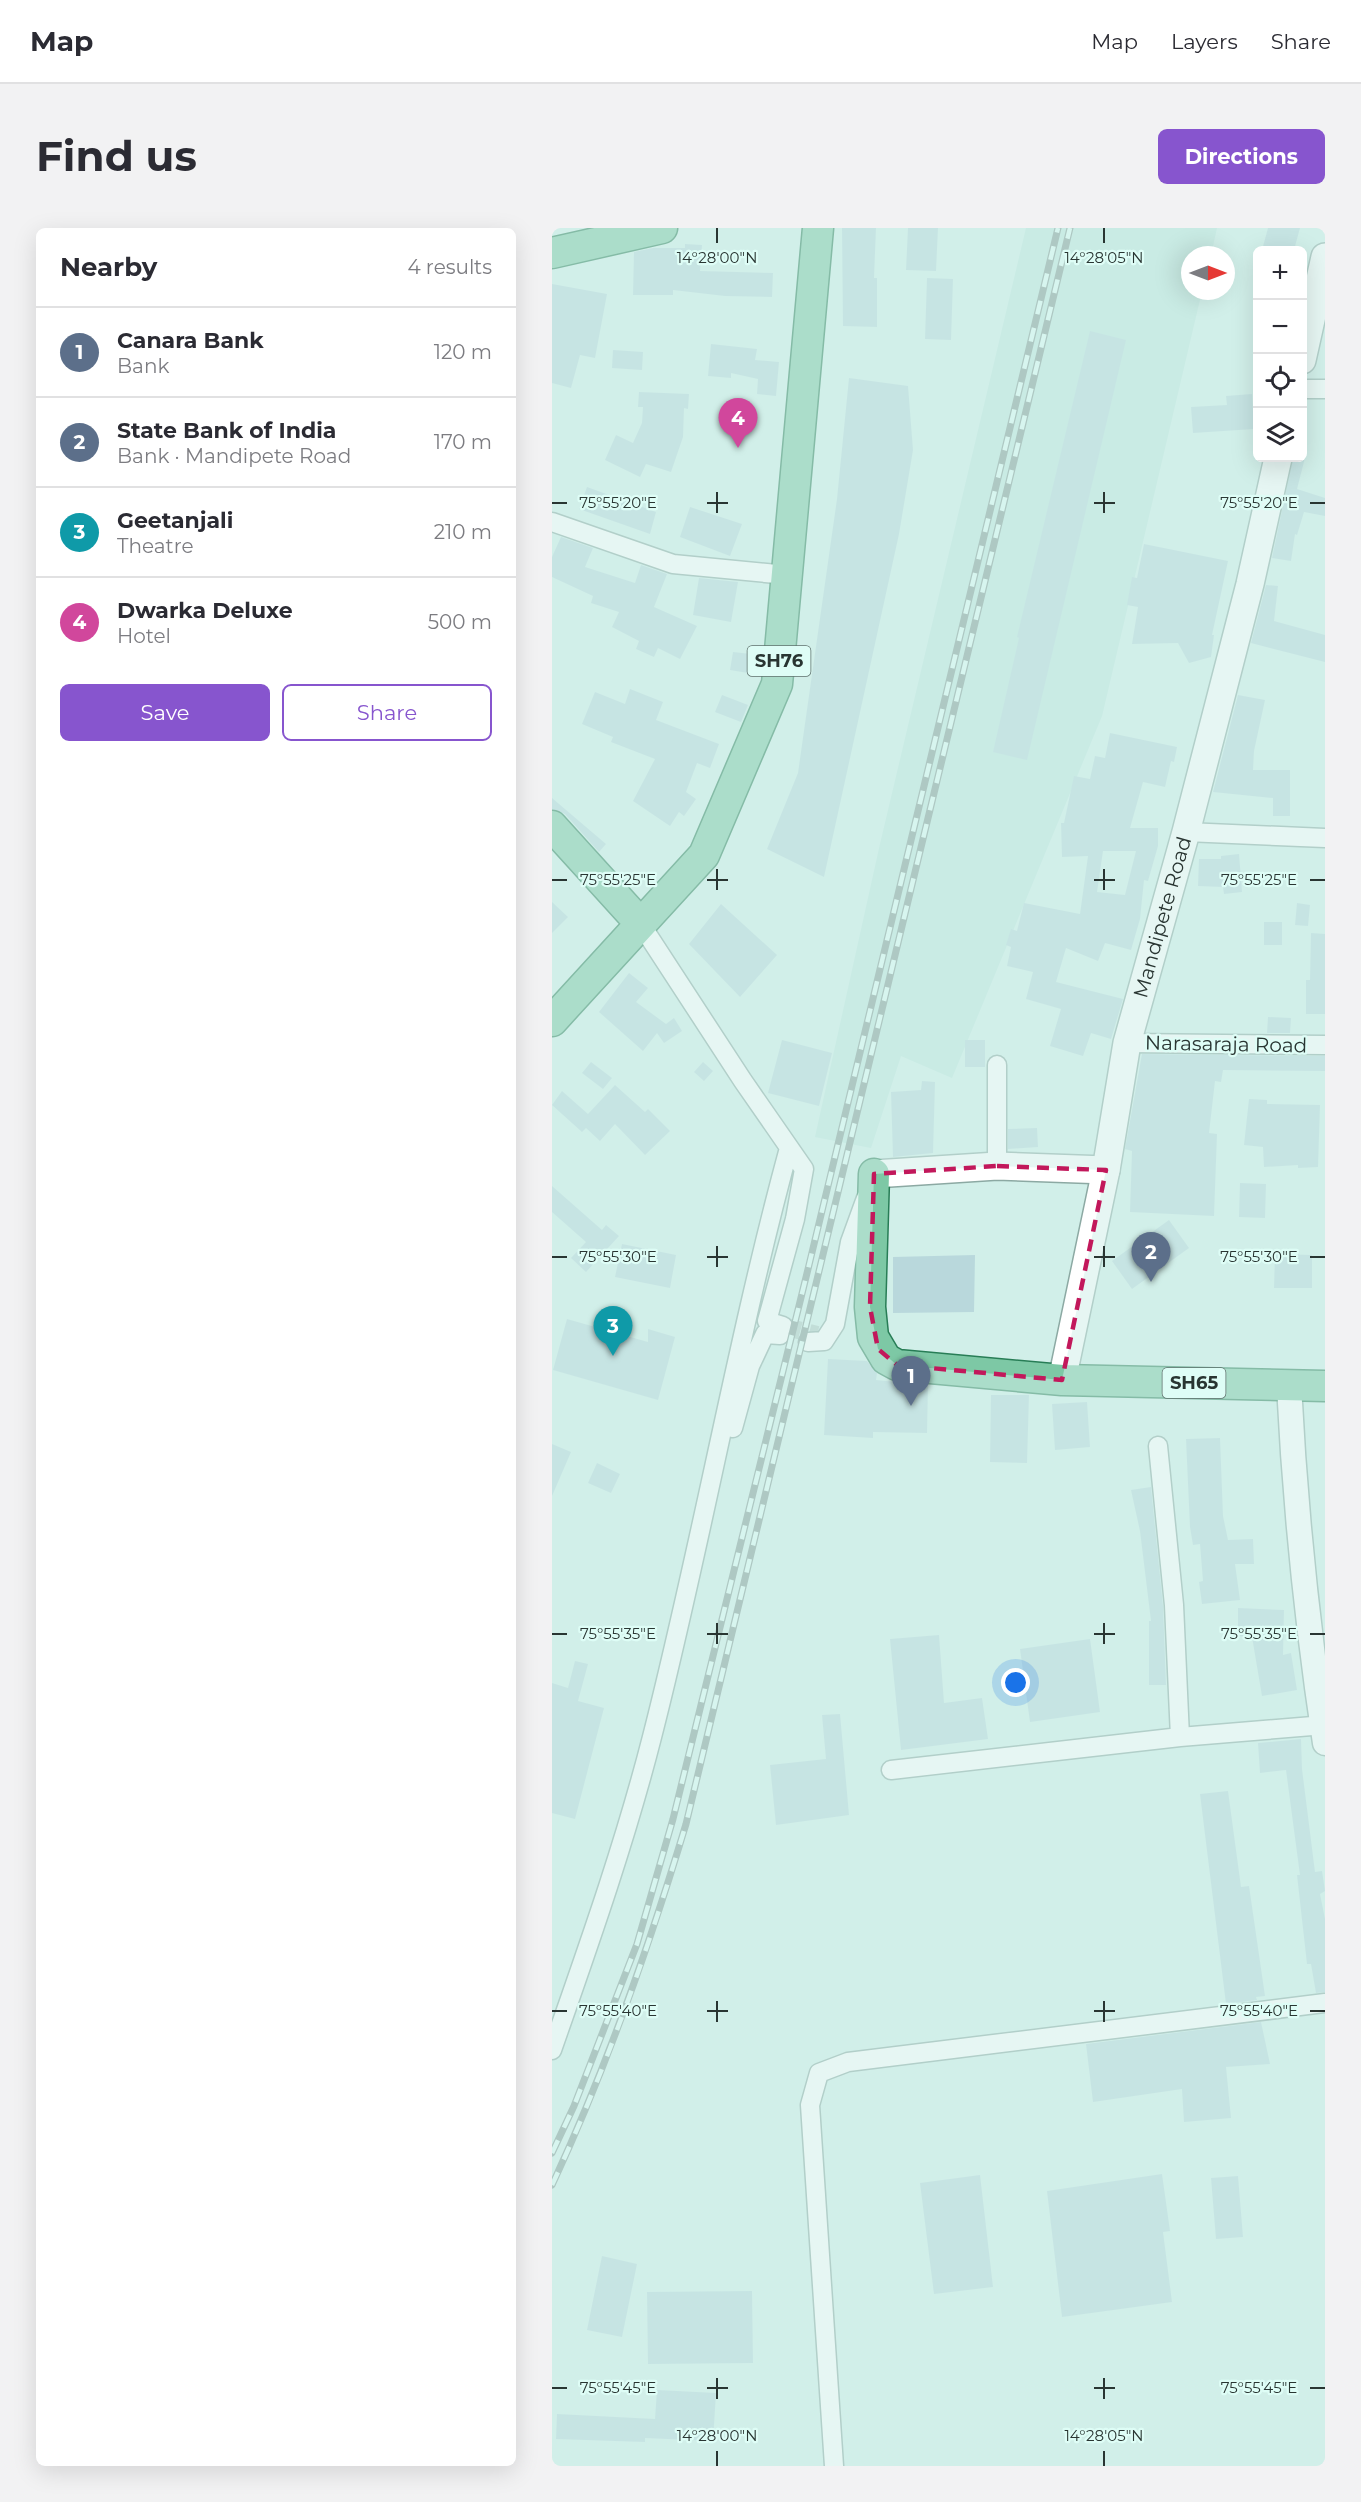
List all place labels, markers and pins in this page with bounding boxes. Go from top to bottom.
pin: 4 [718,398,758,448]
pin: 2 [1132,1232,1170,1282]
pin: 3 [594,1306,632,1356]
pin: 1 [892,1356,930,1406]

